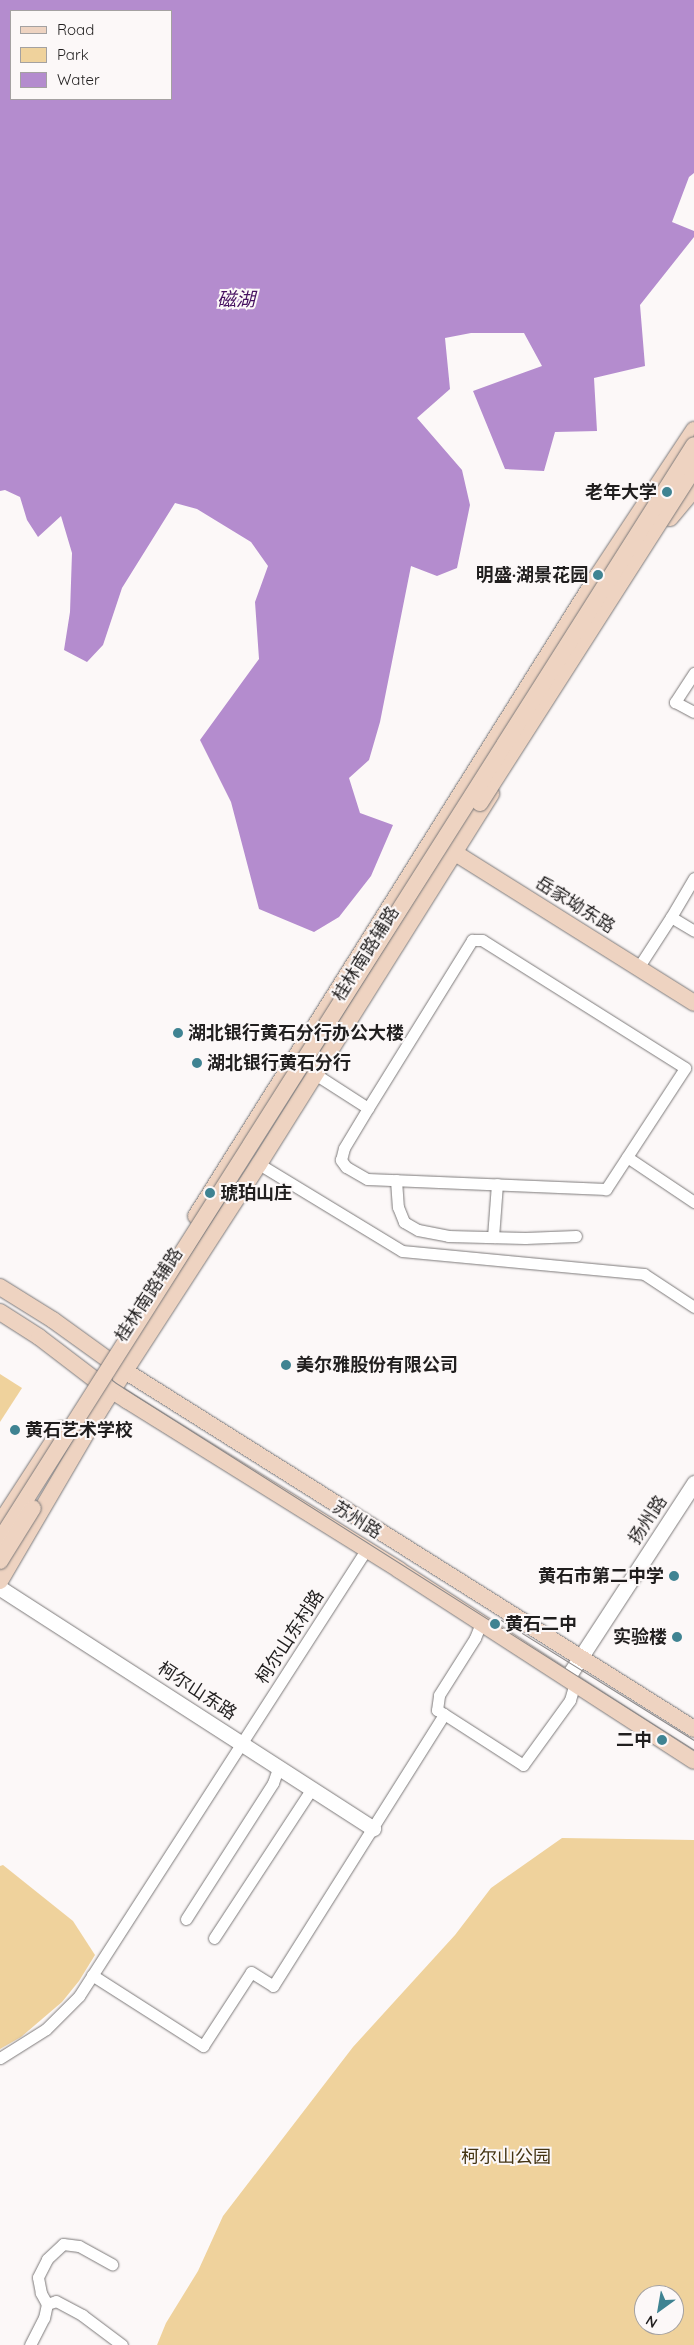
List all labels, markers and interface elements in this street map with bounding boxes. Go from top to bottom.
legend [10,10,172,100]
text: Road [57,20,94,39]
text: Park [57,45,89,64]
text: Water [57,70,100,89]
water label: 磁湖 [217,289,255,311]
place label: 老年大学 [585,481,657,503]
marker: 老年大学 [661,486,673,498]
place label: 明盛·湖景花园 [476,564,588,586]
marker: 明盛·湖景花园 [592,569,604,581]
street label: 岳家坳东路 [531,872,619,938]
street label: 桂林南路辅路 [328,902,404,1006]
place label: 湖北银行黄石分行办公大楼 [188,1022,404,1044]
marker: 湖北银行黄石分行办公大楼 [172,1027,184,1039]
place label: 湖北银行黄石分行 [207,1052,351,1074]
marker: 湖北银行黄石分行 [191,1057,203,1069]
place label: 琥珀山庄 [220,1182,292,1204]
marker: 琥珀山庄 [204,1187,216,1199]
street label: 桂林南路辅路 [111,1244,187,1346]
place label: 美尔雅股份有限公司 [296,1354,458,1376]
marker: 美尔雅股份有限公司 [280,1359,292,1371]
place label: 黄石艺术学校 [25,1419,133,1441]
marker: 黄石艺术学校 [9,1424,21,1436]
street label: 扬州路 [624,1491,672,1549]
street label: 苏州路 [328,1497,386,1543]
place label: 黄石市第二中学 [538,1565,664,1587]
marker: 黄石市第二中学 [668,1570,680,1582]
street label: 柯尔山东村路 [252,1586,328,1688]
place label: 黄石二中 [505,1613,577,1635]
marker: 黄石二中 [489,1618,501,1630]
place label: 实验楼 [613,1626,667,1648]
marker: 实验楼 [671,1631,683,1643]
street label: 柯尔山东路 [153,1657,241,1725]
place label: 二中 [616,1729,652,1751]
marker: 二中 [656,1734,668,1746]
park label: 柯尔山公园 [461,2146,551,2168]
north arrow [634,2285,684,2335]
text: N [642,2312,661,2332]

